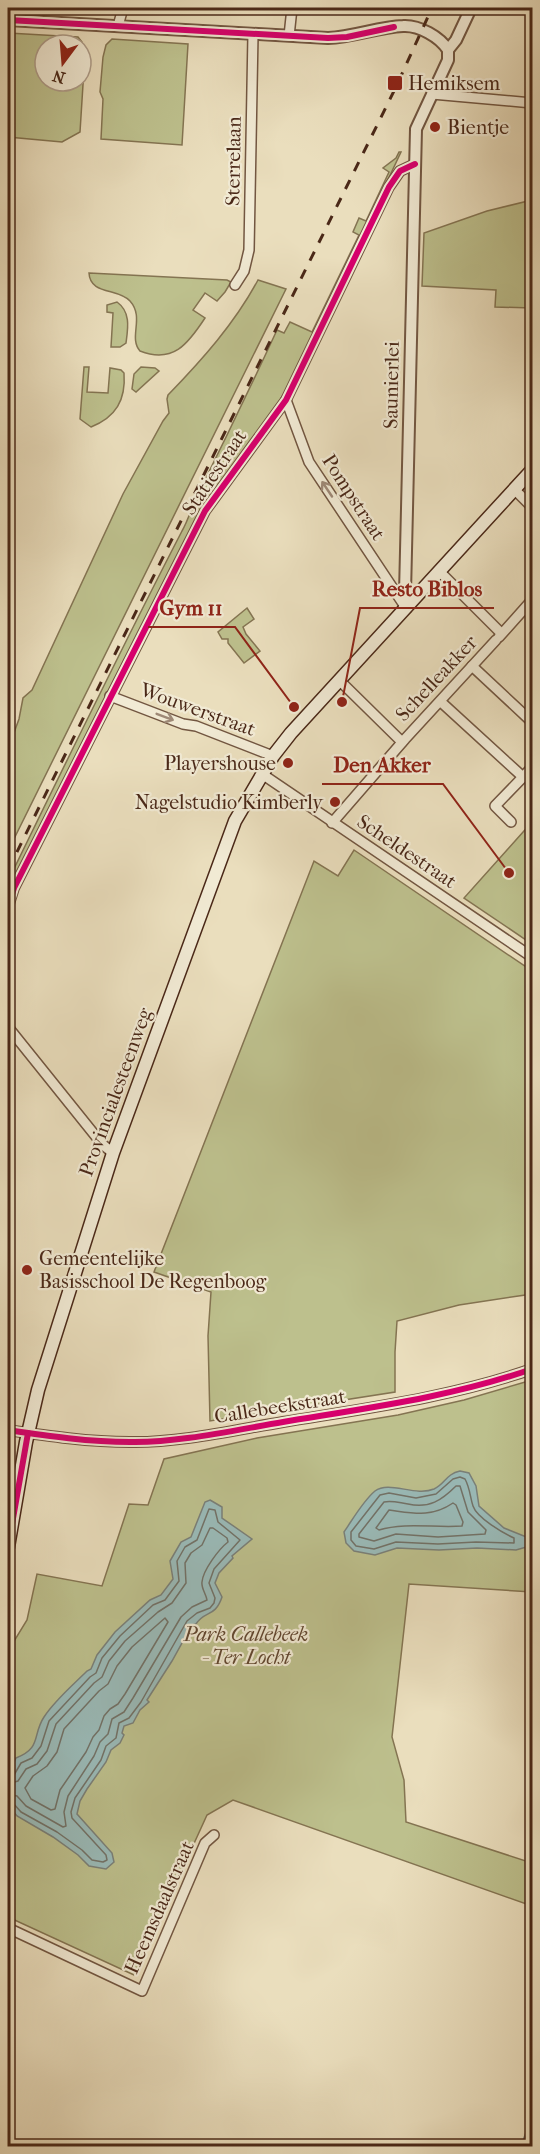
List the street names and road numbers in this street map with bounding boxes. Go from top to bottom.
street label: Sterrelaan [221,116,246,206]
street label: Saunierlei [379,341,404,429]
street label: Statiestraat [177,425,251,519]
street label: Pompstraat [317,450,390,545]
street label: Schelleakker [391,630,482,726]
street label: Wouwerstraat [136,678,259,741]
street label: Scheldestraat [353,810,461,893]
street label: Provincialesteenweg [74,1005,157,1180]
street label: Callebeekstraat [213,1385,347,1428]
street label: Heemsdaalstraat [120,1837,199,1977]

